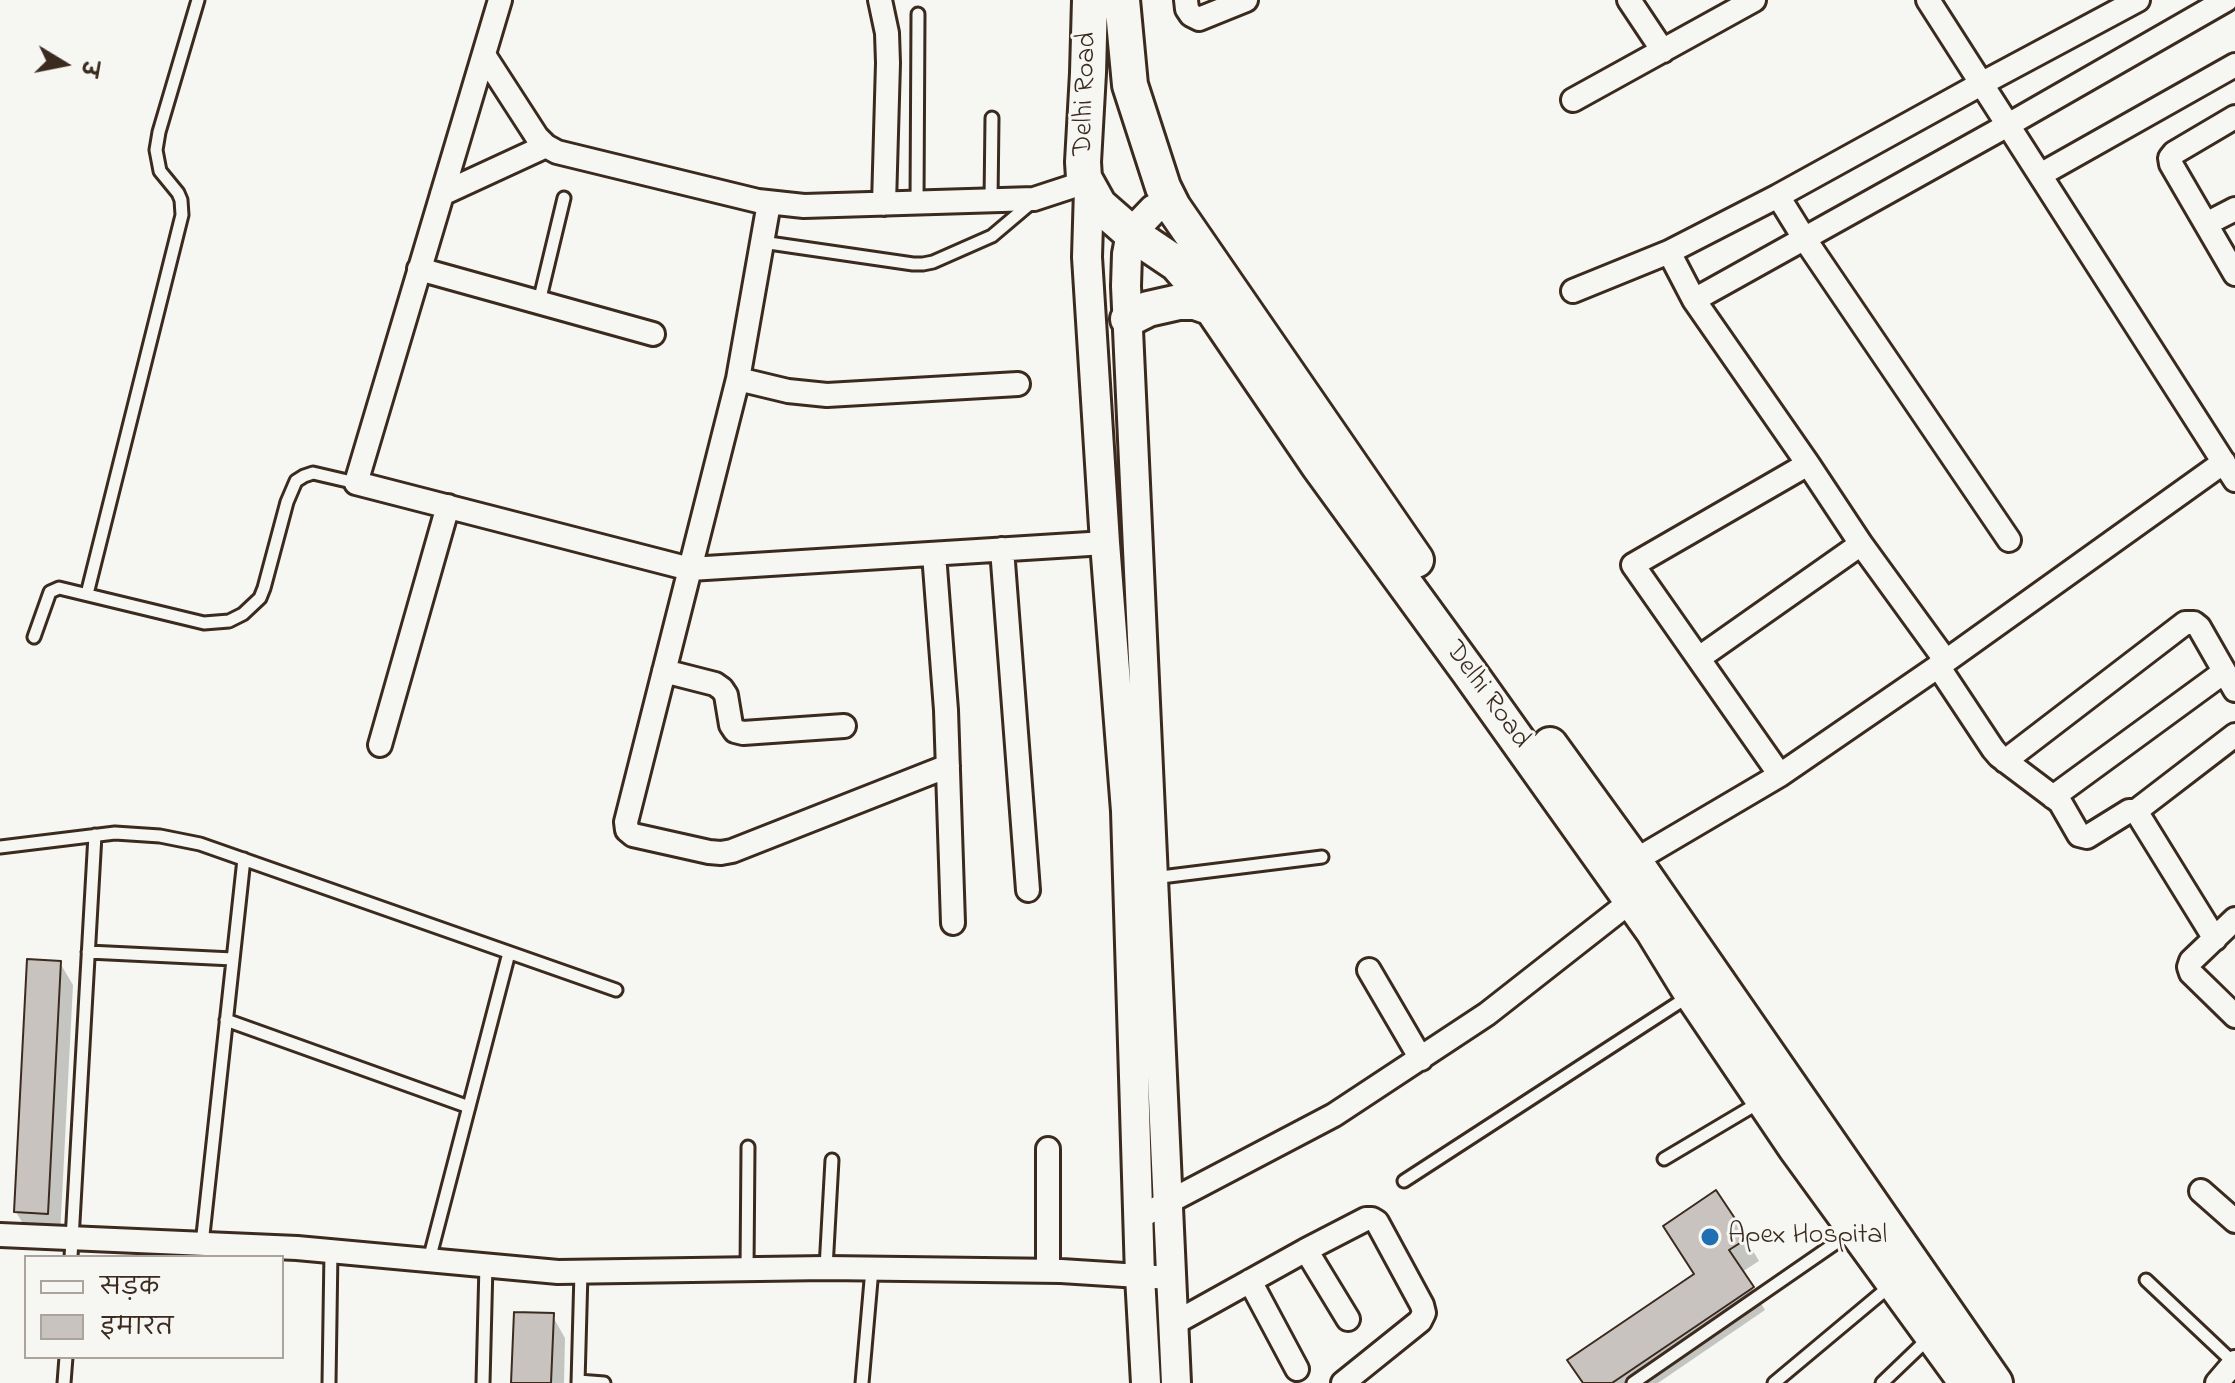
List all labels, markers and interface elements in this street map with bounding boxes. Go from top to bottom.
north arrow [24,24,104,104]
street label: Delhi Road [1068,31,1106,157]
text: उ [71,58,105,78]
street label: Delhi Road [1436,636,1536,756]
place label: Apex Hospital [1728,1220,1887,1254]
marker: Apex Hospital [1699,1226,1721,1248]
legend [24,1255,284,1359]
text: सड़क [100,1271,159,1306]
text: इमारत [100,1311,173,1346]

